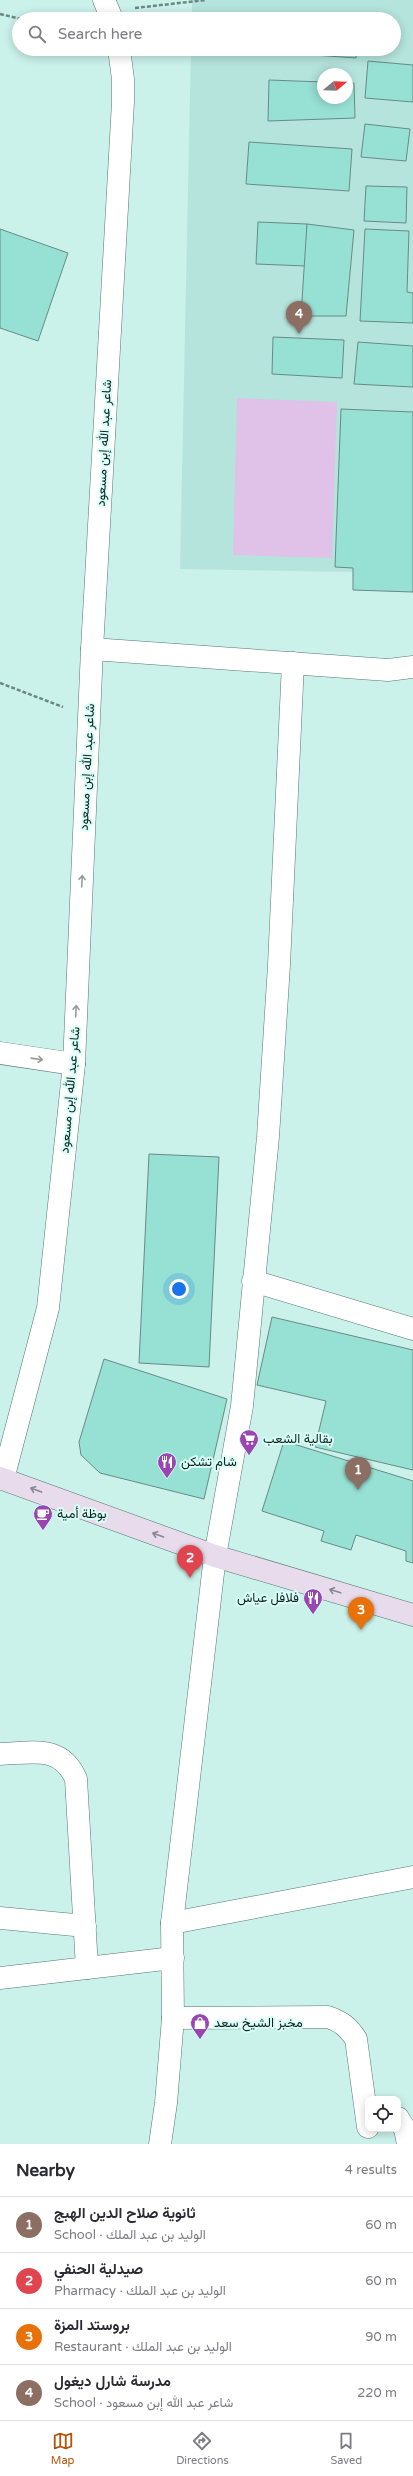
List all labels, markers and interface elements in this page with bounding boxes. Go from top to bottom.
search box [12,12,401,56]
icon: search [26,23,48,45]
text: Search here [58,25,142,43]
north arrow [317,68,353,104]
pin: 4 [286,301,312,334]
street label: شاعر عبد الله إبن مسعود [93,379,116,507]
street label: شاعر عبد الله إبن مسعود [76,703,99,831]
one-way arrow [78,875,86,888]
one-way arrow [72,1005,80,1018]
street label: شاعر عبد الله إبن مسعود [56,1026,85,1154]
one-way arrow [30,1055,43,1063]
your location [169,1279,189,1299]
supermarket icon: بقالية الشعب [238,1428,260,1456]
place label: بقالية الشعب [263,1431,333,1447]
restaurant icon: شام تشكن [156,1451,178,1479]
place label: شام تشكن [181,1454,237,1470]
pin: 1 [345,1457,371,1490]
one-way arrow [31,1486,43,1494]
cafe icon: بوظة أمية [32,1503,54,1531]
place label: بوظة أمية [57,1506,107,1522]
one-way arrow [153,1530,165,1538]
pin: 2 [177,1545,203,1578]
restaurant icon: فلافل عياش [302,1587,324,1615]
one-way arrow [330,1587,342,1595]
place label: فلافل عياش [237,1590,299,1606]
pin: 3 [348,1597,374,1630]
shop icon: مخبز الشيخ سعد [189,2012,211,2040]
place label: مخبز الشيخ سعد [214,2015,303,2032]
map controls [365,2096,401,2132]
button: locate [365,2096,401,2132]
text: Nearby [16,2160,75,2181]
text: 4 results [345,2162,397,2178]
text: ثانوية صلاح الدين الهبج [54,2204,196,2222]
text: 1 [25,2217,33,2233]
text: 60 m [365,2217,397,2233]
text: School · الوليد بن عبد الملك [54,2227,206,2243]
text: صيدلية الحنفي [54,2260,143,2278]
text: 2 [25,2273,33,2289]
text: 60 m [365,2273,397,2289]
text: Pharmacy · الوليد بن عبد الملك [54,2283,226,2299]
text: بروستد المزة [54,2316,130,2334]
text: 3 [25,2329,33,2345]
text: 90 m [365,2329,397,2345]
text: Restaurant · الوليد بن عبد الملك [54,2339,232,2355]
text: مدرسة شارل ديغول [54,2372,171,2390]
text: 4 [25,2385,33,2401]
text: 220 m [357,2385,397,2401]
text: School · شاعر عبد الله إبن مسعود [54,2395,233,2411]
tab: Map [51,2430,75,2467]
tab: Directions [176,2430,229,2467]
tab: Saved [330,2430,362,2467]

